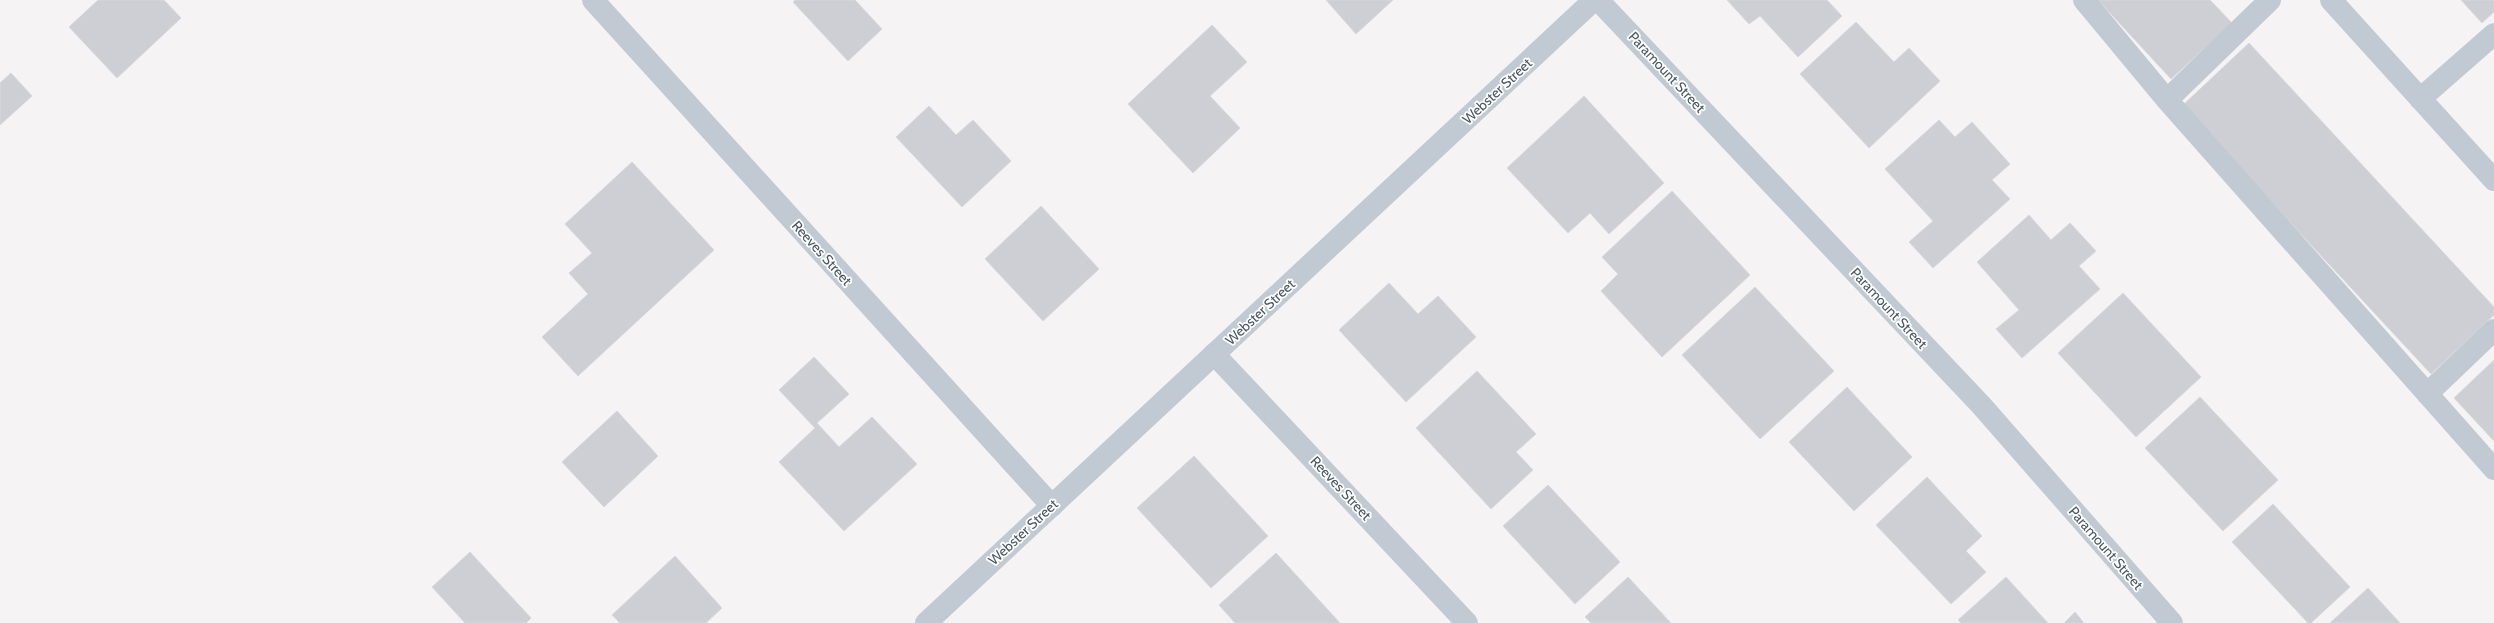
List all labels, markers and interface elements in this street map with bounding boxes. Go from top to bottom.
street label: Paramount Street [1625,28,1709,117]
street label: Webster Street [1458,54,1536,128]
street label: Reeves Street [788,217,856,289]
street label: Paramount Street [1847,264,1931,353]
street label: Webster Street [1221,275,1299,349]
street label: Reeves Street [1307,452,1376,524]
street label: Webster Street [984,495,1062,569]
street label: Paramount Street [2065,503,2147,594]

